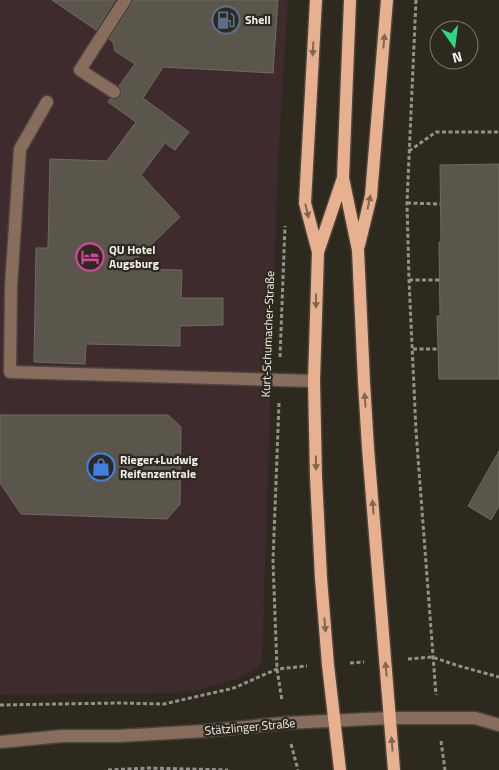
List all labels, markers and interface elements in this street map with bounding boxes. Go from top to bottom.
fuel station icon: Shell [211,5,241,35]
place label: Shell [245,10,271,29]
north arrow [429,20,479,70]
one-way arrow [380,32,388,48]
one-way arrow [309,41,317,57]
text: N [450,47,465,69]
one-way arrow [366,194,374,210]
one-way arrow [303,203,311,218]
place label: QU Hotel Augsburg [109,240,160,273]
hotel icon: QU Hotel Augsburg [75,242,105,272]
street label: Kurt-Schumacher-Straße [256,270,279,398]
one-way arrow [312,293,320,309]
one-way arrow [360,391,368,407]
place label: Rieger+Ludwig Reifenzentrale [120,450,199,483]
shop icon: Rieger+Ludwig Reifenzentrale [86,452,116,482]
one-way arrow [312,455,320,471]
one-way arrow [368,499,376,515]
one-way arrow [321,617,329,633]
one-way arrow [382,661,390,677]
street label: Stätzlinger Straße [204,713,296,740]
one-way arrow [388,736,396,752]

